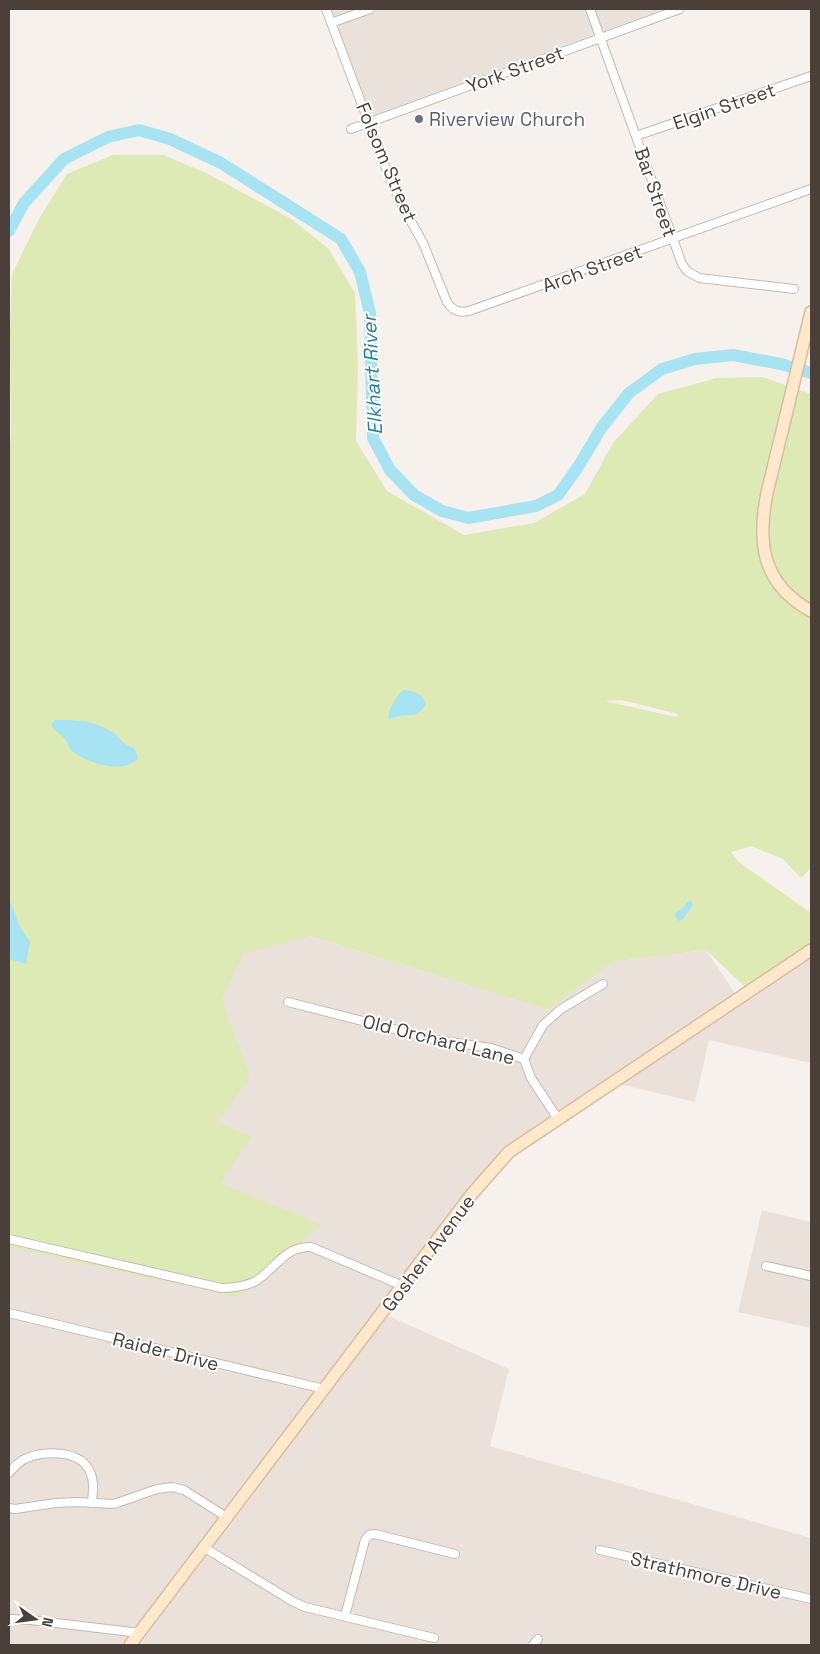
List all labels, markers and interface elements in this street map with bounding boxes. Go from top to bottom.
street label: York Street [463,40,567,99]
street label: Elgin Street [670,77,779,136]
street label: Folsom Street [350,99,423,226]
place label: Riverview Church [429,107,585,132]
marker: Riverview Church [413,113,425,125]
street label: Bar Street [628,144,683,240]
street label: Arch Street [539,239,646,298]
water label: Elkhart River [356,312,388,436]
street label: Old Orchard Lane [360,1008,518,1070]
street label: Goshen Avenue [376,1190,481,1317]
street label: Raider Drive [110,1326,222,1377]
street label: Strathmore Drive [628,1546,784,1605]
north arrow [10,1594,60,1644]
text: N [38,1615,57,1629]

